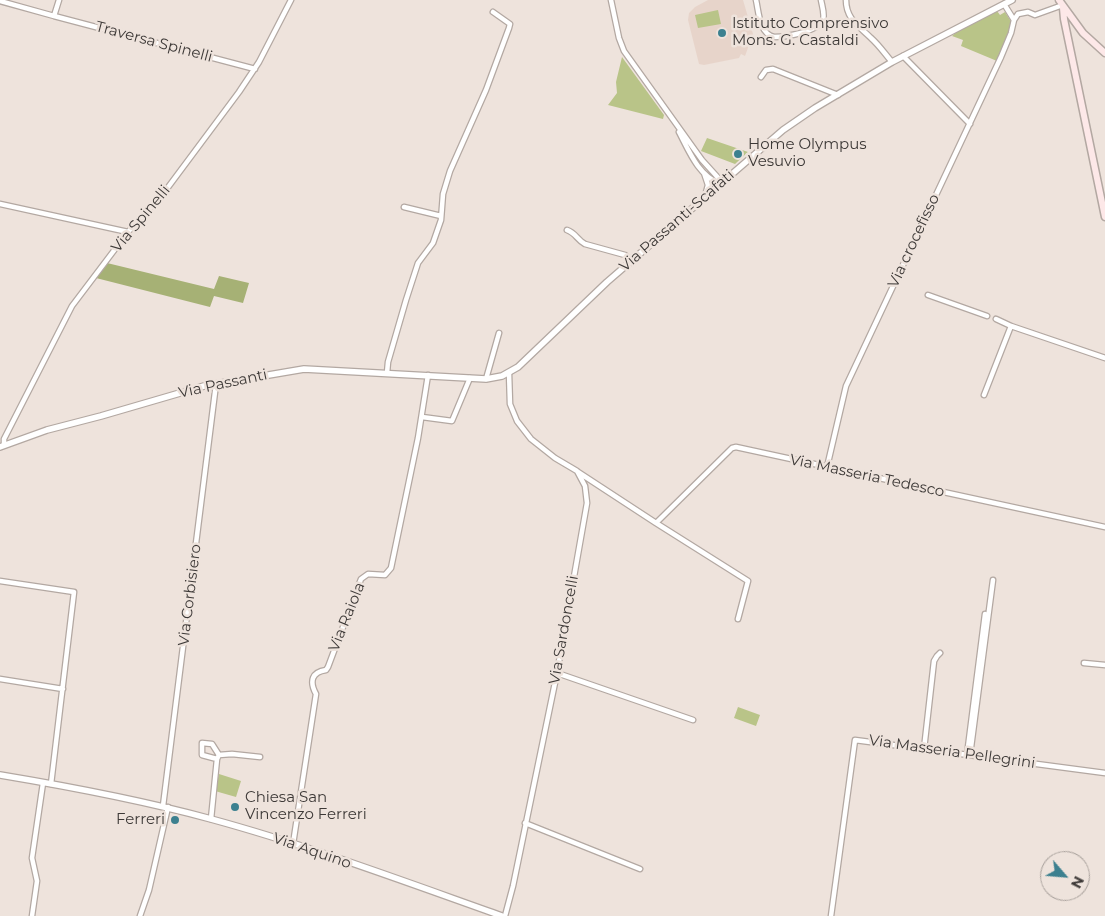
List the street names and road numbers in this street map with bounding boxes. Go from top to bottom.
street label: Traversa Spinelli [94,18,214,66]
street label: Via Passanti-Scafati [616,166,738,276]
street label: Via Spinelli [108,182,174,256]
street label: Via crocefisso [884,191,944,291]
street label: Via Passanti [177,366,269,402]
street label: Via Masseria Tedesco [788,451,946,501]
street label: Via Corbisiero [175,543,205,647]
street label: Via Sardoncelli [546,574,582,686]
street label: Via Raiola [325,580,369,654]
street label: Via Masseria Pellegrini [868,731,1036,773]
street label: Via Aquino [271,829,353,873]

